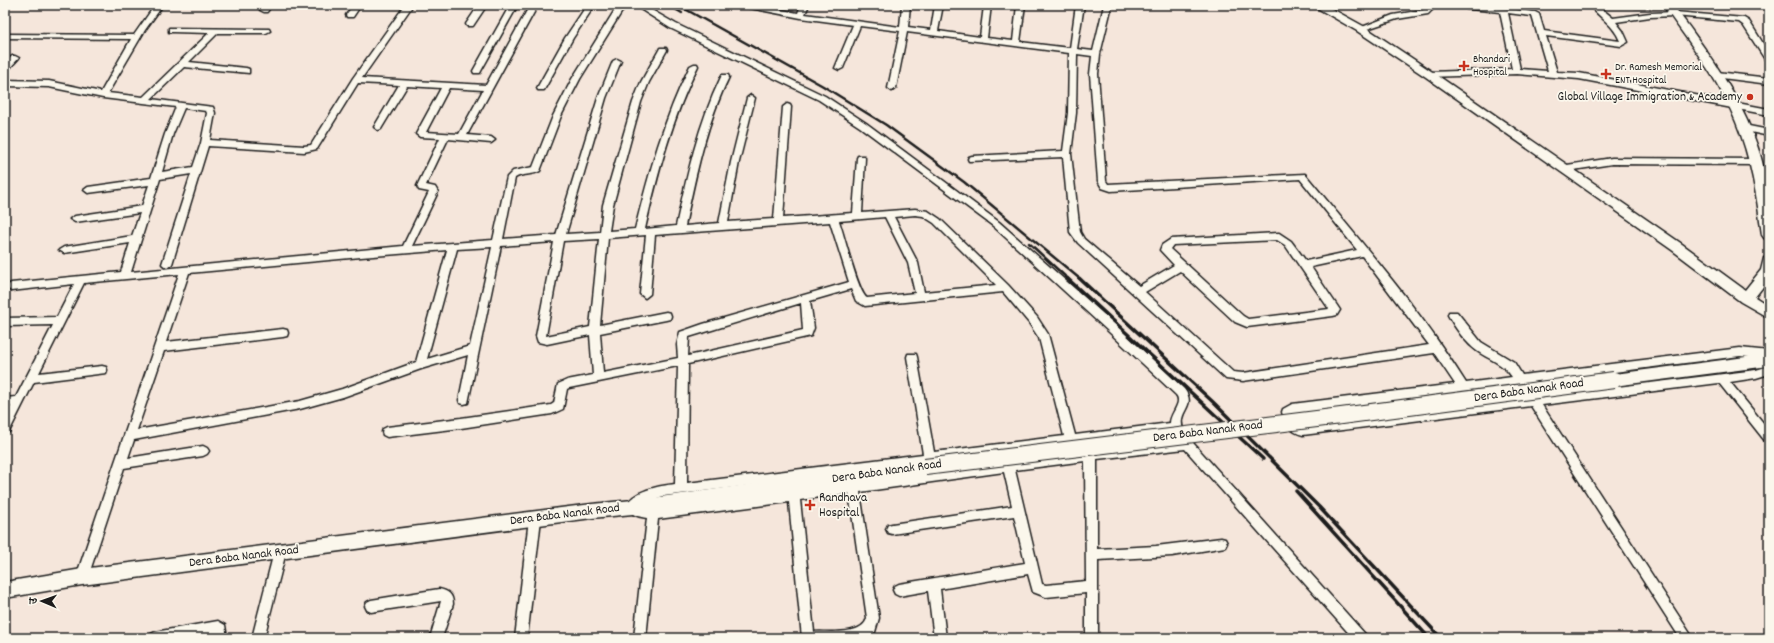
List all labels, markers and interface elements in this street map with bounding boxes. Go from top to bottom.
place label: Bhandari Hospital [1473,52,1510,81]
marker: Bhandari Hospital [1458,60,1470,72]
place label: Dr. Ramesh Memorial ENT Hospital [1615,60,1702,89]
marker: Dr. Ramesh Memorial ENT Hospital [1600,68,1612,80]
place label: Global Village Immigration & Academy [1557,88,1743,107]
marker: Global Village Immigration & Academy [1745,92,1755,102]
street label: Dera Baba Nanak Road [1473,374,1585,408]
street label: Dera Baba Nanak Road [1152,416,1264,448]
street label: Dera Baba Nanak Road [831,455,943,489]
place label: Randhava Hospital [819,489,868,523]
street label: Dera Baba Nanak Road [509,499,621,531]
marker: Randhava Hospital [804,499,816,511]
street label: Dera Baba Nanak Road [188,541,300,573]
north arrow [22,581,62,621]
text: उ [26,597,42,605]

